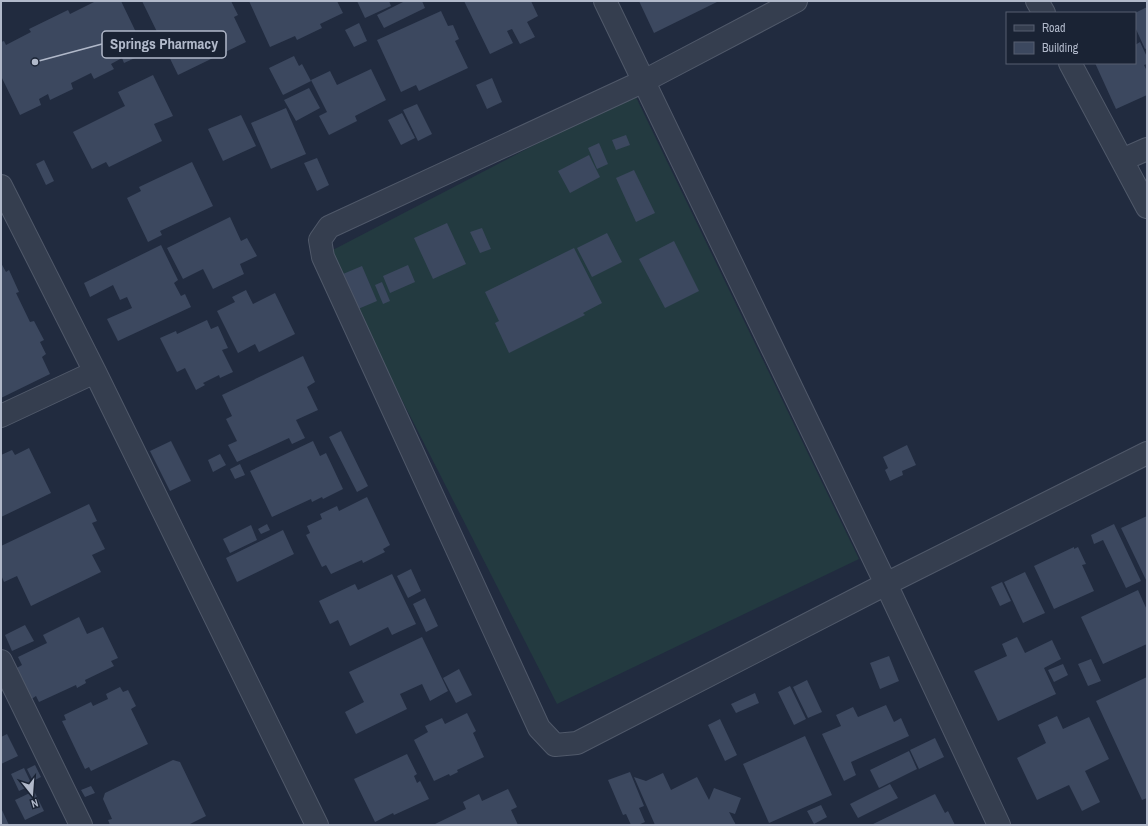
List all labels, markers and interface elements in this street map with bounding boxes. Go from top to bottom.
legend [1006,12,1136,64]
text: Road [1042,20,1066,36]
callout: Springs Pharmacy [102,31,226,58]
text: Springs Pharmacy [110,33,218,54]
text: Building [1042,40,1079,56]
north arrow [12,774,52,814]
text: N [30,796,40,811]

